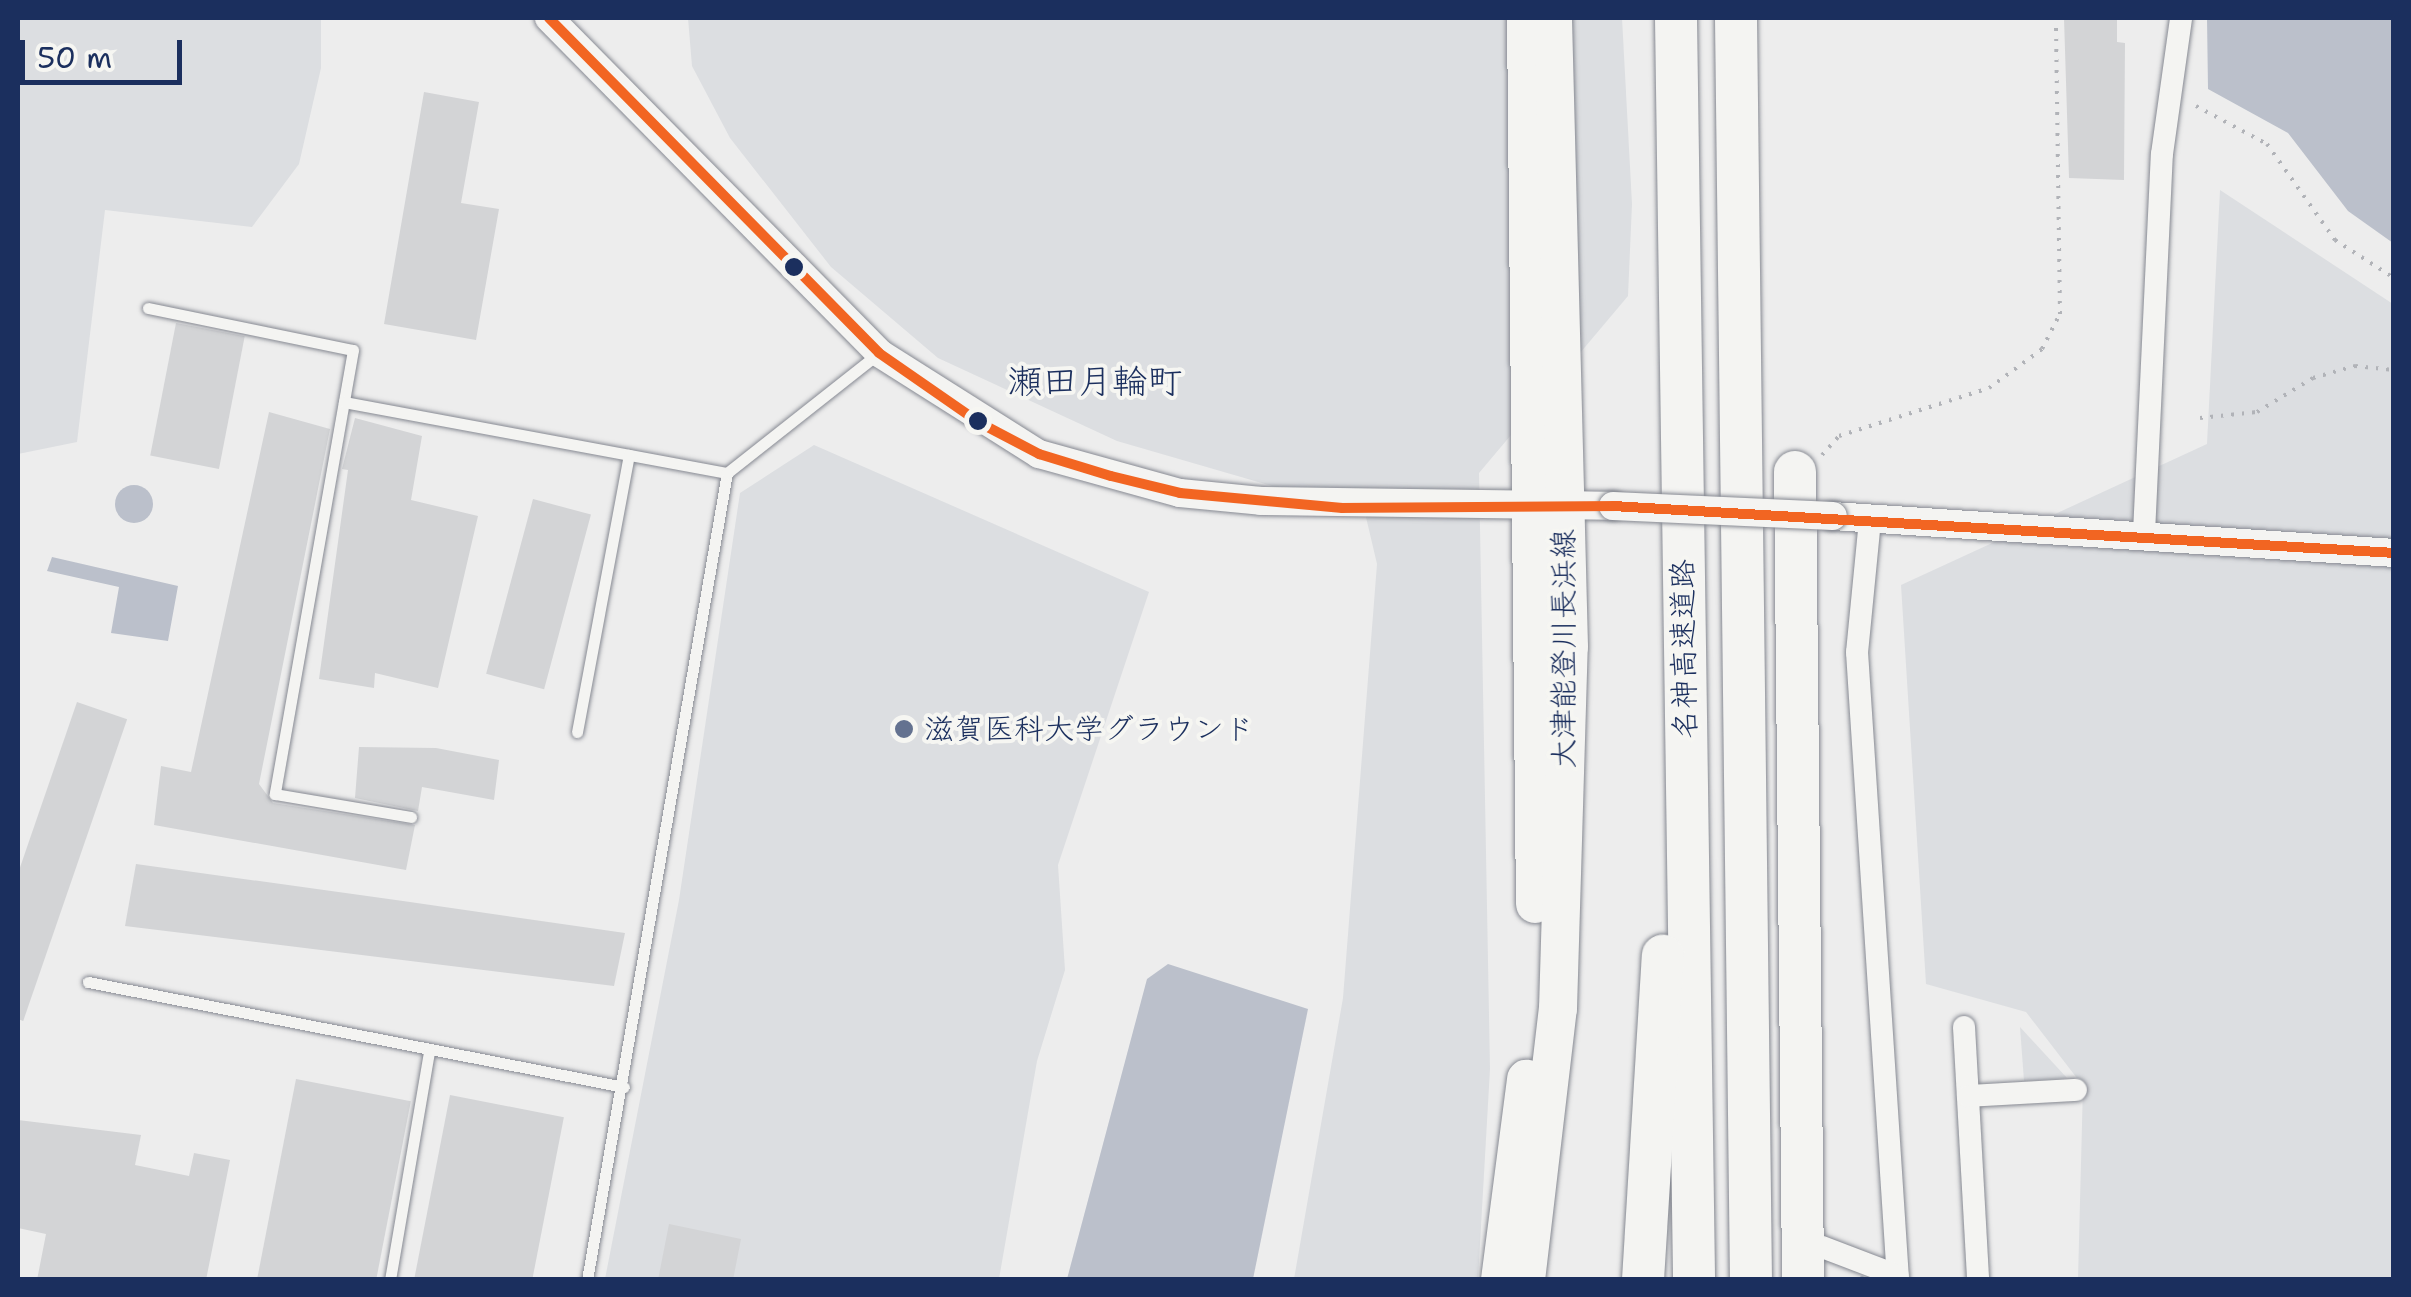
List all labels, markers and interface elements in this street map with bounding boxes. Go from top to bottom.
scale bar [25,20,188,82]
text: 50 m [37,37,112,78]
unlabelled marker [784,257,804,277]
district label: 瀬田月輪町 [1008,360,1182,402]
unlabelled marker [968,411,988,431]
street label: 大津能登川長浜線 [1546,529,1582,769]
street label: 名神高速道路 [1664,559,1704,739]
place label: 滋賀医科大学グラウンド [924,711,1254,747]
marker: 滋賀医科大学グラウンド [893,718,915,740]

